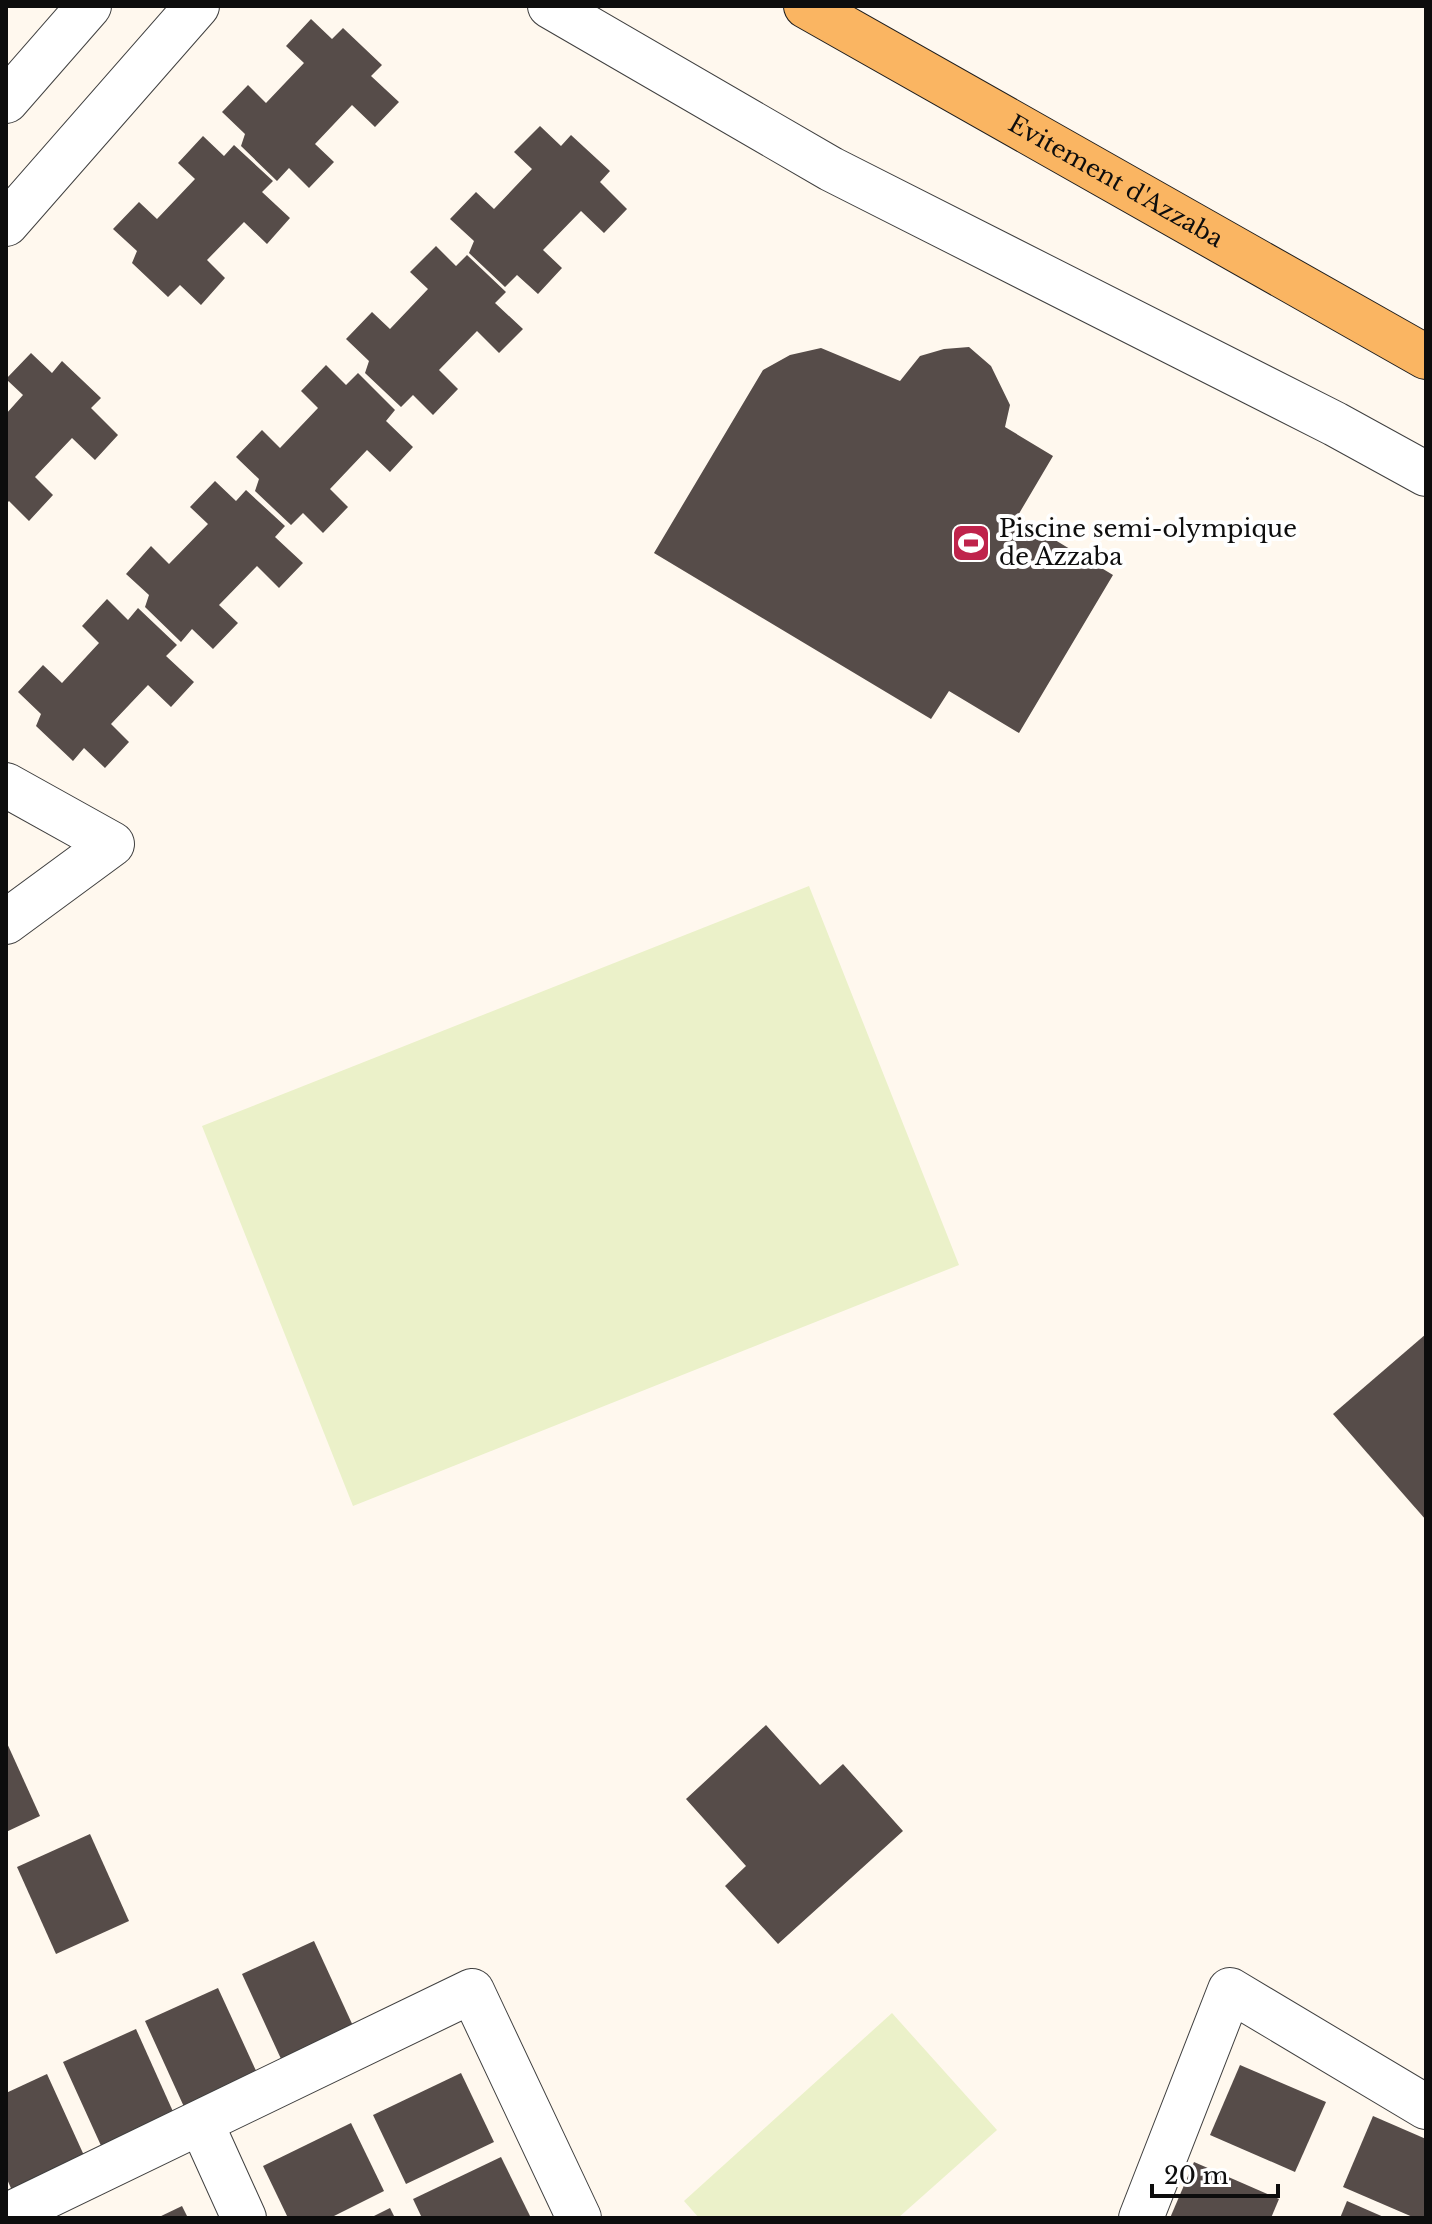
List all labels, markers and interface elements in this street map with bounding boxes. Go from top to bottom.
street label: Evitement d'Azzaba [1004,109,1229,254]
place label: Piscine semi-olympique de Azzaba [999,514,1297,571]
sports icon: Piscine semi-olympique de Azzaba [950,522,992,564]
scale bar [1152,2148,1278,2198]
text: 20 m [1164,2161,1229,2190]

